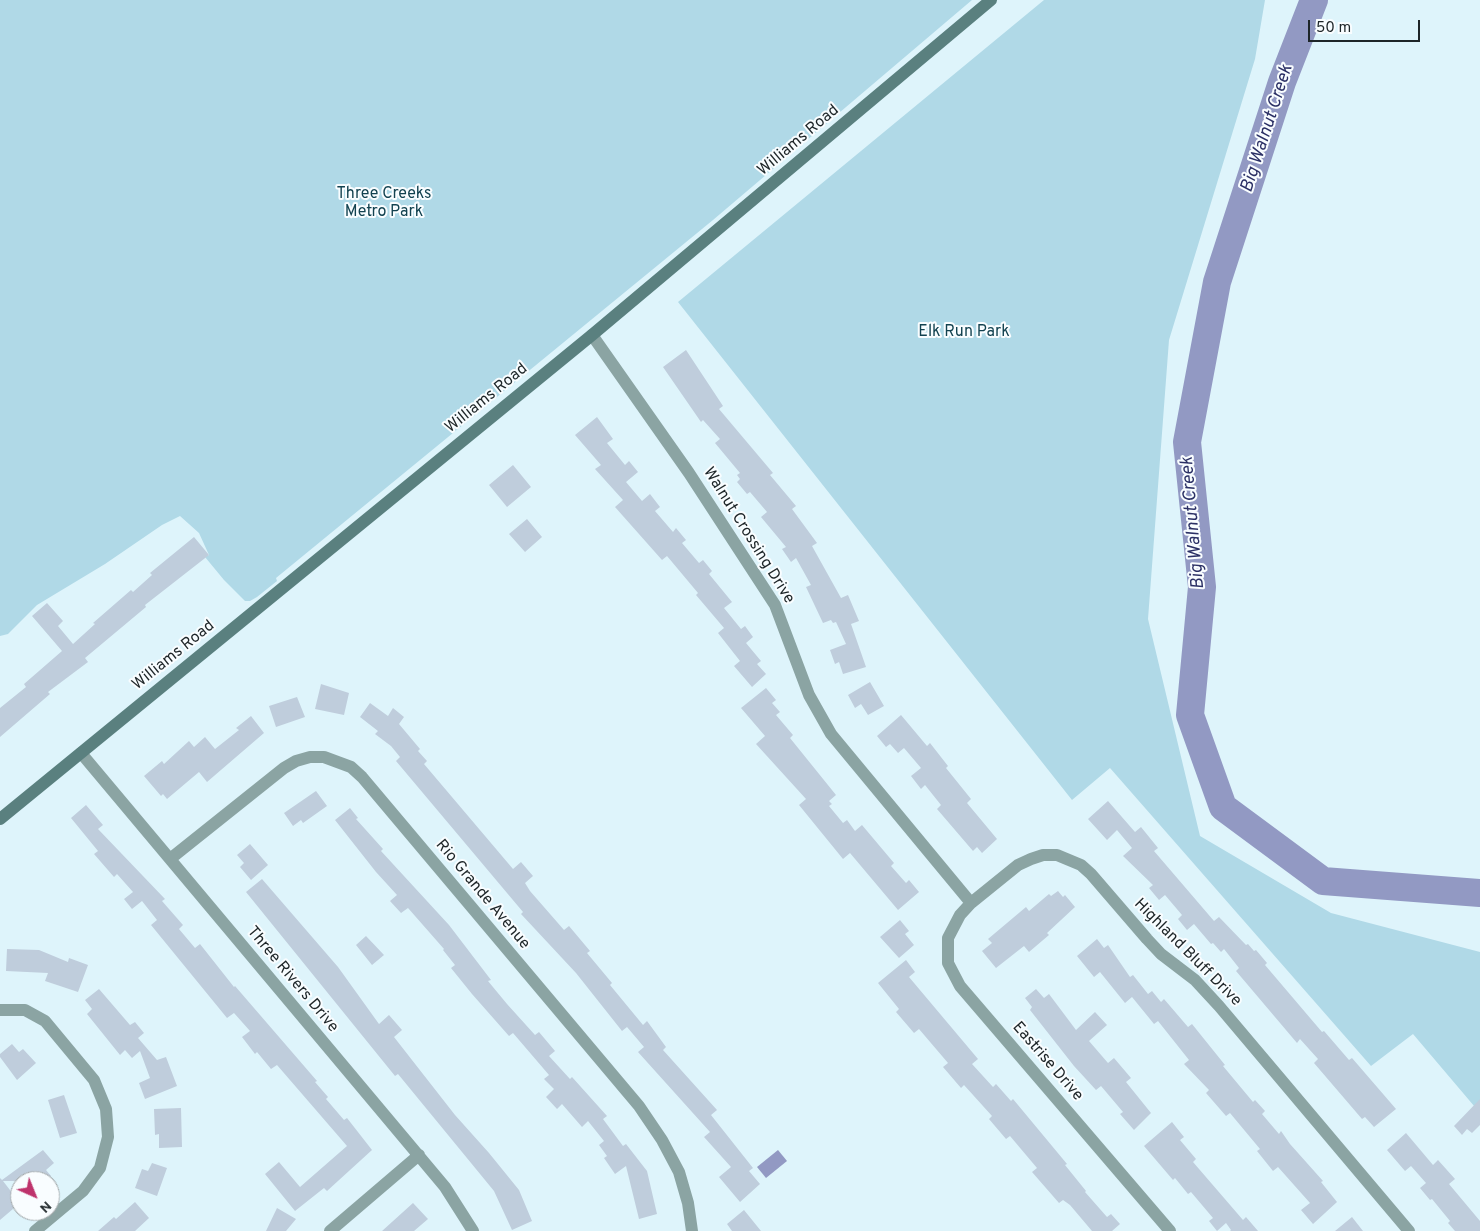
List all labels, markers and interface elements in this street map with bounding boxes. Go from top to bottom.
scale bar [1310,10,1422,42]
text: 50 m [1316,19,1351,38]
water label: Big Walnut Creek [1237,62,1299,196]
street label: Williams Road [754,101,844,181]
park label: Three Creeks Metro Park [337,185,431,223]
park label: Elk Run Park [918,323,1010,343]
street label: Williams Road [442,360,532,438]
water label: Big Walnut Creek [1177,456,1211,590]
street label: Walnut Crossing Drive [698,464,798,608]
street label: Williams Road [129,617,219,695]
street label: Rio Grande Avenue [431,836,533,954]
street label: Highland Bluff Drive [1129,895,1245,1011]
street label: Three Rivers Drive [242,923,342,1037]
street label: Eastrise Drive [1007,1019,1087,1105]
north arrow [10,1171,60,1221]
text: N [36,1197,55,1216]

